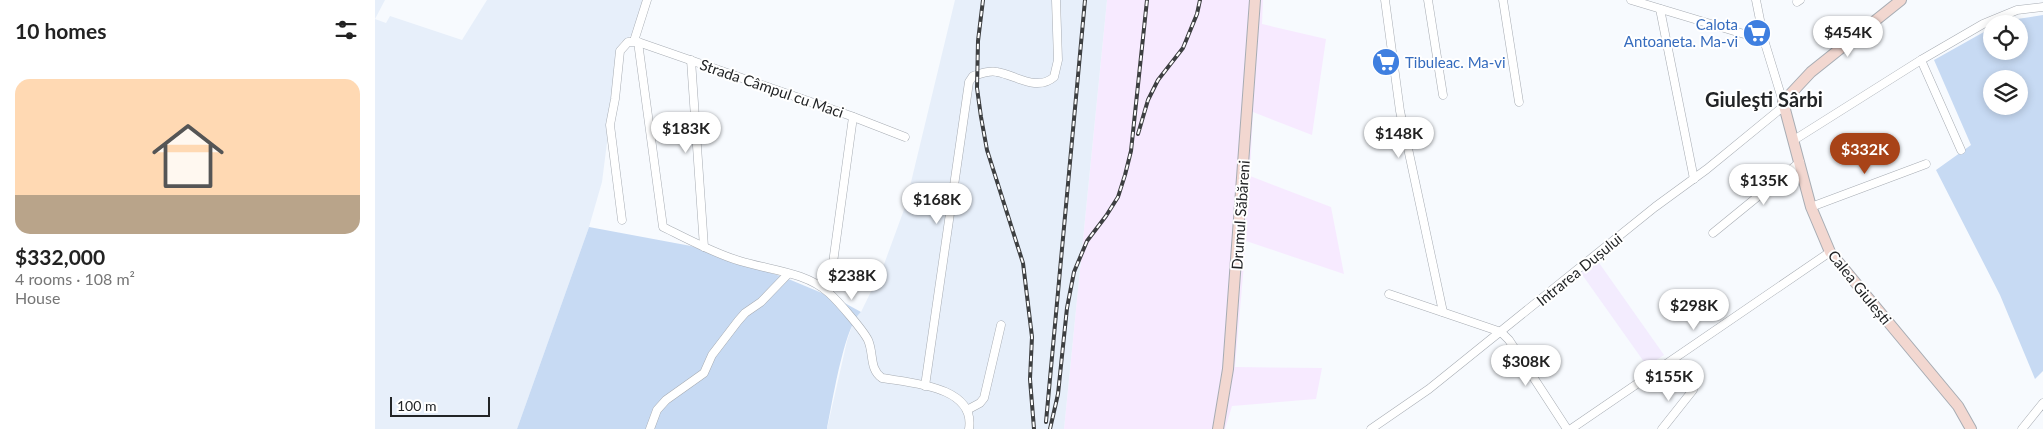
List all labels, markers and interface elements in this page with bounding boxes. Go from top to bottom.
place label: Calota Antoaneta. Ma-vi [1624,15,1738,50]
pin: $454K [1813,15,1883,58]
map controls [1983,15,2028,115]
button: locate [1983,15,2028,60]
icon: filters [332,16,360,44]
text: 10 homes [15,18,106,43]
supermarket icon: Calota Antoaneta. Ma-vi [1742,18,1772,48]
text: $454K [1824,22,1872,41]
supermarket icon: Tibuleac. Ma-vi [1371,47,1401,77]
place label: Tibuleac. Ma-vi [1405,53,1506,71]
street label: Strada Câmpul cu Maci [698,55,846,121]
button: layers [1983,70,2028,115]
district label: Giuleşti Sârbi [1705,87,1823,111]
icon: home [143,111,233,201]
pin: $183K [651,112,721,154]
pin: $148K [1364,116,1434,159]
text: $183K [662,118,710,137]
text: $148K [1375,123,1423,142]
pin: $332K [1830,132,1900,175]
text: $332K [1841,139,1889,158]
street label: Drumul Săbăreni [1227,160,1253,270]
pin: $135K [1729,164,1799,206]
text: $135K [1740,170,1788,189]
pin: $168K [902,182,972,225]
text: $168K [913,189,961,208]
street label: Intrarea Dușului [1533,229,1625,309]
text: $332,000 [15,244,105,269]
street label: Calea Giulești [1825,246,1895,328]
pin: $238K [817,258,887,301]
text: $238K [828,265,876,284]
text: 4 rooms · 108 m² [15,269,135,288]
text: House [15,288,60,307]
pin: $298K [1659,288,1729,331]
text: $298K [1670,295,1718,314]
pin: $308K [1491,344,1561,387]
text: $308K [1502,351,1550,370]
pin: $155K [1634,360,1704,402]
text: $155K [1645,366,1693,385]
scale bar [390,394,490,417]
text: 100 m [397,397,436,414]

